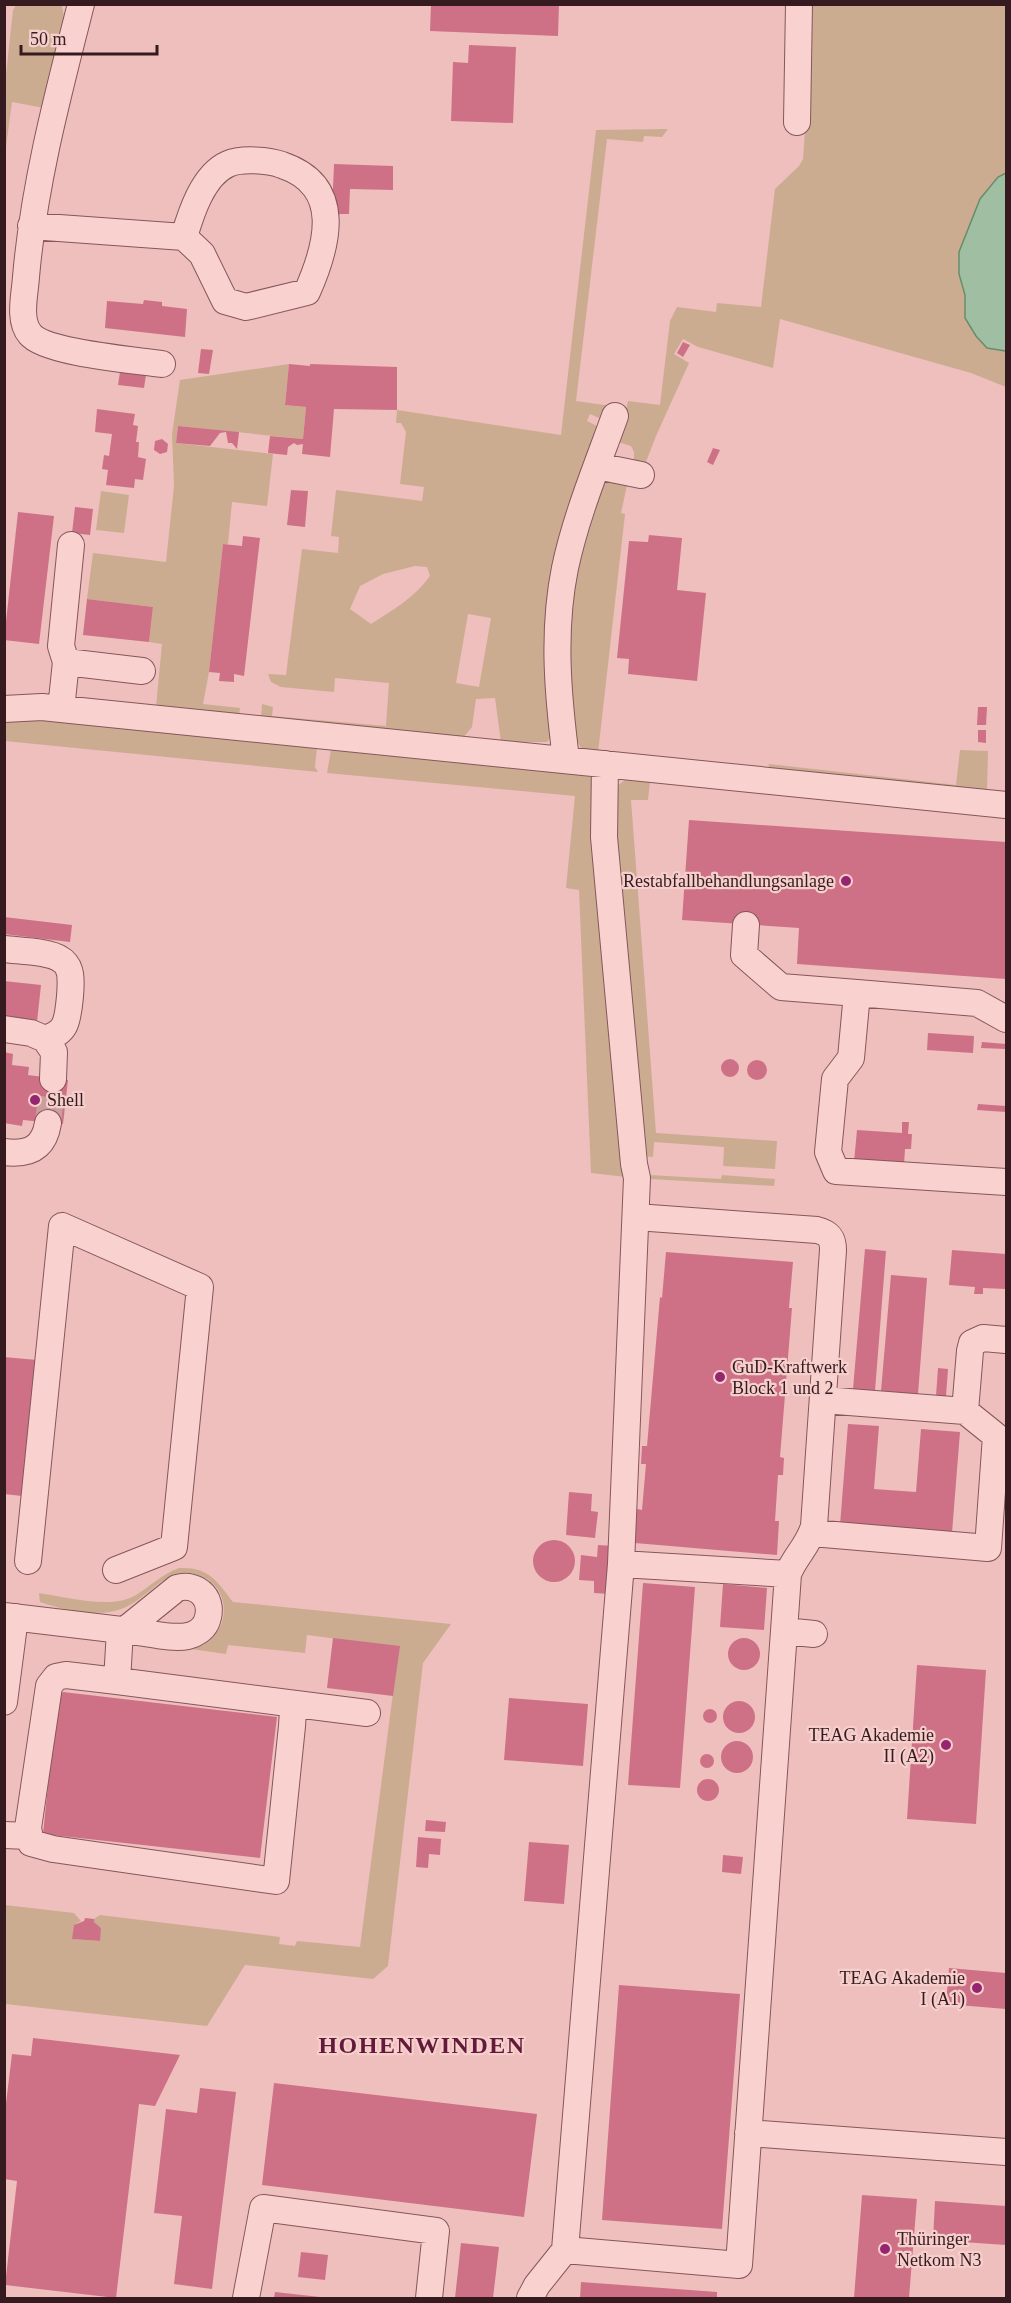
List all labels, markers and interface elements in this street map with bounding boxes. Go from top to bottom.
scale bar [21,18,158,56]
text: 50 m [30,29,67,49]
place label: Restabfallbehandlungsanlage [623,871,834,891]
marker: Restabfallbehandlungsanlage [839,874,853,888]
place label: Shell [47,1090,84,1110]
marker: Shell [28,1093,42,1107]
place label: GuD-Kraftwerk Block 1 und 2 [732,1357,847,1398]
marker: GuD-Kraftwerk Block 1 und 2 [713,1370,727,1384]
place label: TEAG Akademie II (A2) [809,1725,934,1767]
marker: TEAG Akademie II (A2) [939,1738,953,1752]
place label: TEAG Akademie I (A1) [840,1968,965,2010]
marker: TEAG Akademie I (A1) [970,1981,984,1995]
district label: HOHENWINDEN [318,2032,526,2058]
place label: Thüringer Netkom N3 [897,2229,982,2270]
marker: Thüringer Netkom N3 [878,2242,892,2256]

